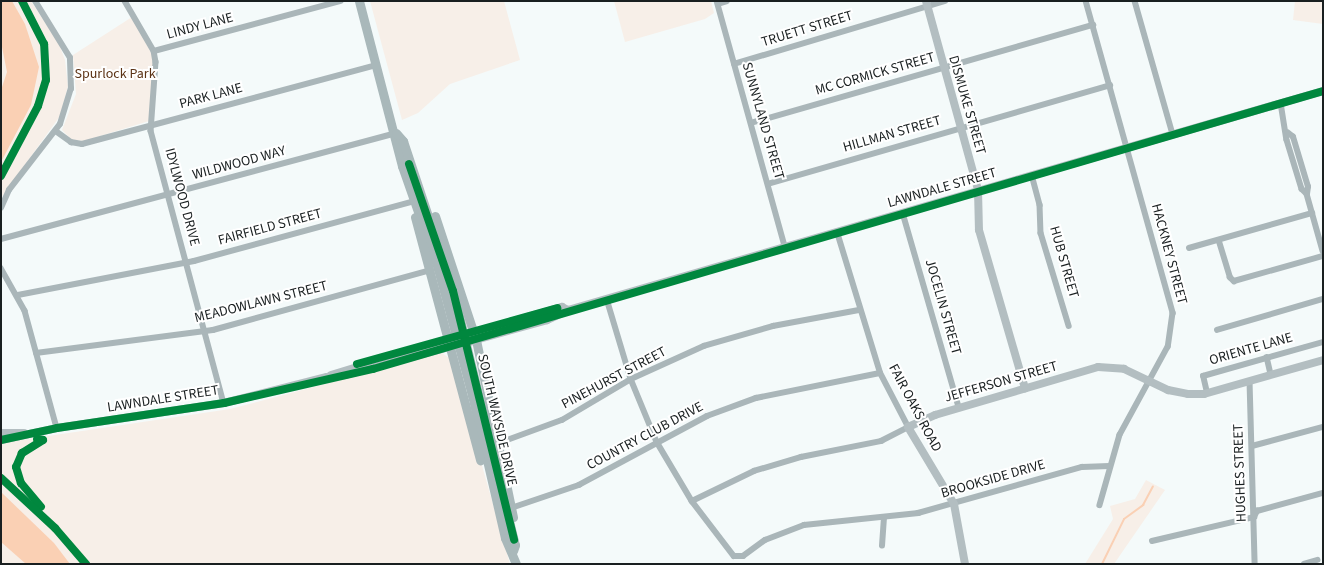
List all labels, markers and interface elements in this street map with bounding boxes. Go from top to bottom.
street label: TRUETT STREET [759,7,855,51]
street label: LINDY LANE [165,9,235,43]
street label: MC CORMICK STREET [813,49,937,99]
street label: DISMUKE STREET [945,54,989,156]
street label: SUNNYLAND STREET [738,60,788,182]
park label: Spurlock Park [74,66,156,82]
street label: PARK LANE [178,80,244,112]
street label: HILLMAN STREET [841,112,943,156]
street label: WILDWOOD WAY [190,142,288,184]
street label: IDYLWOOD DRIVE [161,146,203,248]
street label: LAWNDALE STREET [886,164,998,212]
street label: HACKNEY STREET [1147,202,1191,306]
street label: FAIRFIELD STREET [216,205,324,249]
street label: HUB STREET [1046,224,1082,300]
street label: JOCELIN STREET [921,257,965,357]
street label: MEADOWLAWN STREET [193,277,329,327]
street label: ORIENTE LANE [1207,329,1295,369]
street label: PINEHURST STREET [559,343,669,413]
street label: SOUTH WAYSIDE DRIVE [474,352,520,488]
street label: JEFFERSON STREET [943,358,1059,406]
street label: FAIR OAKS ROAD [885,361,945,455]
street label: LAWNDALE STREET [106,382,220,416]
street label: COUNTRY CLUB DRIVE [584,398,706,474]
street label: HUGHES STREET [1230,423,1250,523]
street label: BROOKSIDE DRIVE [939,456,1047,502]

